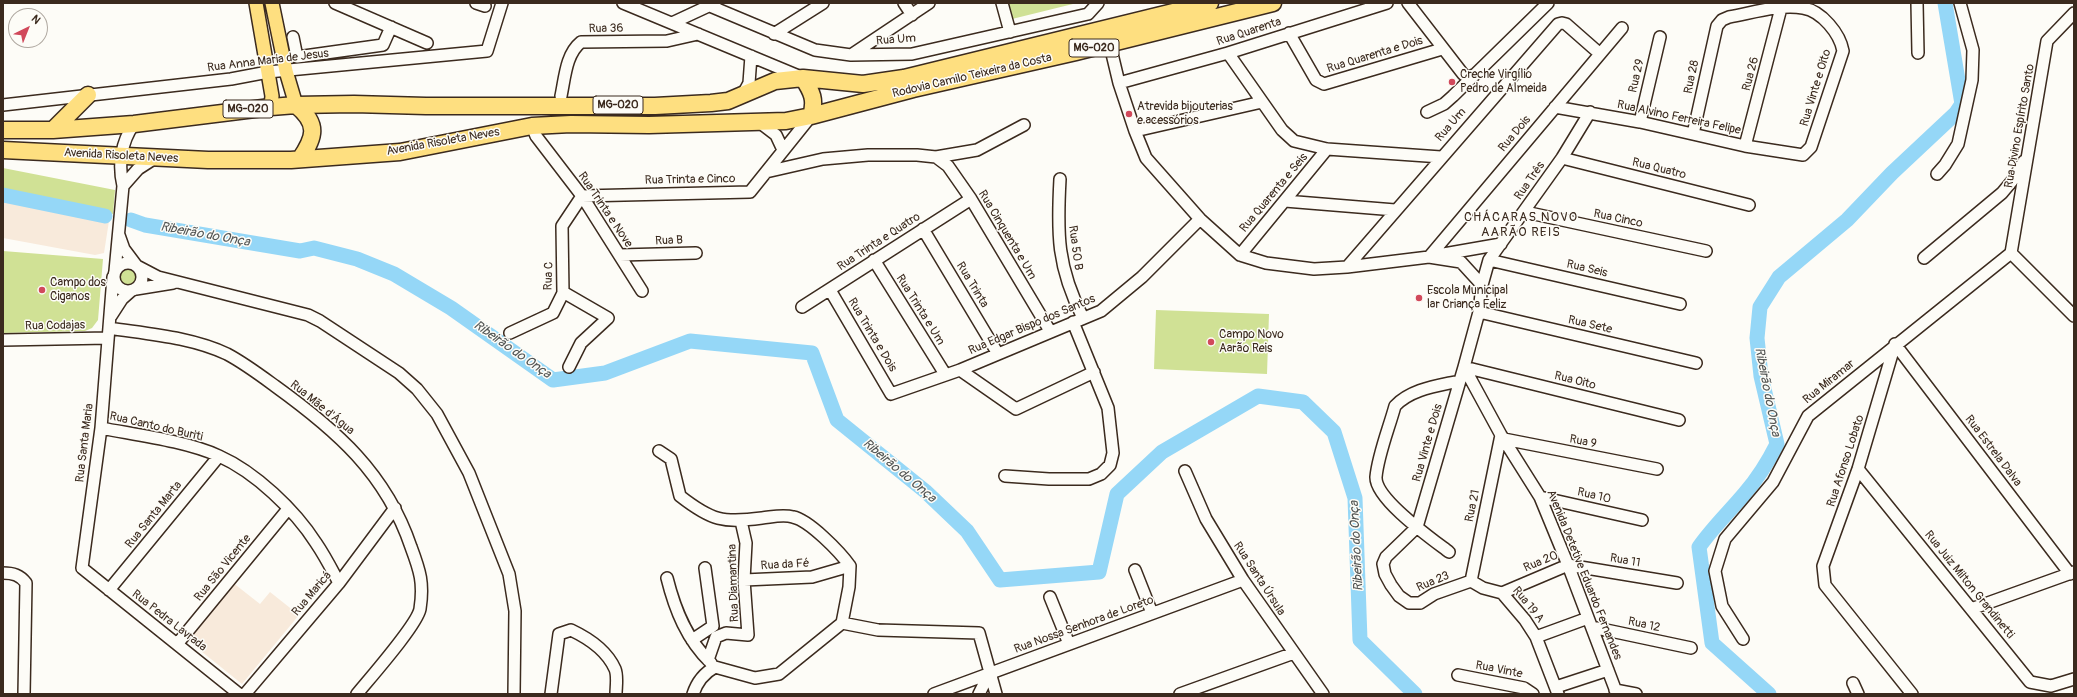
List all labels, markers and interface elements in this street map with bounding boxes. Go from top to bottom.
north arrow [8,8,48,48]
text: N [29,12,43,27]
street label: Rua Quarenta [1215,15,1283,49]
street label: Rua 36 [588,21,624,37]
street label: Rua Um [876,31,916,49]
street label: Rua Quarenta e Dois [1325,34,1425,76]
road number: MG-020 [1069,39,1119,57]
street label: Rua Anna Maria de Jesus [206,46,330,76]
street label: Rua Vinte e Oito [1797,48,1835,128]
street label: Rodovia Camilo Teixeira da Costa [891,51,1053,101]
street label: Rua 26 [1740,55,1762,93]
street label: Rua 29 [1626,58,1648,94]
street label: Rua 28 [1681,59,1703,95]
street label: Rua Divino Espírito Santo [2002,63,2038,189]
place label: Creche Virgílio Pedro de Almeida [1460,68,1547,96]
marker: Creche Virgílio Pedro de Almeida [1447,77,1457,87]
road number: MG-020 [593,96,643,114]
street label: Rua Alvino Ferreira Felipe [1616,98,1742,138]
road number: MG-020 [223,100,273,118]
place label: Atrevida bijouterias e acessórios [1137,100,1233,128]
street label: Rua Um [1433,105,1469,145]
marker: Atrevida bijouterias e acessórios [1124,109,1134,119]
street label: Rua Dois [1496,113,1534,155]
street label: Avenida Risoleta Neves [385,125,501,159]
street label: Avenida Risoleta Neves [63,146,179,166]
street label: Rua Quarenta e Seis [1237,151,1311,235]
street label: Rua Quatro [1631,155,1687,183]
street label: Rua Três [1512,159,1548,203]
street label: Rua Trinta e Nove [574,170,636,250]
street label: Rua Trinta e Cinco [645,172,735,188]
street label: Rua Cinquenta e Um [975,188,1039,282]
street label: Rua Cinco [1592,207,1644,231]
street label: Rua Trinta e Quatro [835,210,923,274]
district label: CHÁCARAS NOVO AARÃO REIS [1464,210,1578,241]
water label: Ribeirão do Onça [159,219,251,251]
street label: Rua 50 B [1065,225,1085,271]
street label: Rua B [655,233,683,249]
street label: Rua Seis [1565,257,1609,281]
street label: Rua Trinta [953,259,991,311]
street label: Rua C [541,261,557,291]
street label: Rua Trinta e Um [893,272,947,348]
place label: Campo dos Ciganos [50,276,106,304]
place label: Escola Municipal lar Criança Feliz [1427,284,1508,312]
marker: Campo dos Ciganos [37,285,47,295]
street label: Rua Edgar Bispo dos Santos [966,292,1098,358]
marker: Escola Municipal lar Criança Feliz [1414,293,1424,303]
street label: Rua Trinta e Dois [844,296,900,374]
street label: Rua Sete [1567,313,1613,337]
street label: Rua Codajas [25,318,85,334]
water label: Ribeirão do Onça [470,318,554,382]
place label: Campo Novo Aarão Reis [1219,328,1284,356]
marker: Campo Novo Aarão Reis [1206,337,1216,347]
water label: Ribeirão do Onça [1751,346,1783,438]
street label: Rua Miramar [1800,357,1858,407]
street label: Rua Oito [1553,369,1597,393]
street label: Rua Mãe d'Água [287,378,357,438]
street label: Rua Vinte e Dois [1410,402,1446,484]
street label: Rua Santa Maria [73,403,97,483]
street label: Rua Canto do Buriti [108,409,204,445]
street label: Rua Afonso Lobato [1824,413,1868,509]
street label: Rua Estrela Dalva [1962,413,2024,489]
street label: Rua 9 [1568,432,1598,452]
water label: Ribeirão do Onça [859,436,939,506]
street label: Rua Santa Marta [123,479,185,551]
street label: Rua 10 [1576,485,1612,507]
street label: Avenida Detetive Eduardo Fernandes [1543,488,1625,662]
street label: Rua 21 [1463,489,1483,523]
water label: Ribeirão do Onça [1347,500,1367,592]
street label: Rua Juiz Milton Grandinetti [1921,528,2017,642]
street label: Rua São Vicente [192,532,254,604]
street label: Rua Santa Úrsula [1230,539,1288,619]
street label: Rua Diamantina [725,544,743,622]
street label: Rua 20 [1522,548,1560,576]
street label: Rua 11 [1609,551,1641,571]
street label: Rua da Fé [760,557,810,573]
street label: Rua Maricá [289,569,335,619]
street label: Rua 23 [1414,569,1452,595]
street label: Rua 19 A [1509,584,1547,626]
street label: Rua Pedra Lavrada [129,587,209,655]
street label: Rua Nossa Senhora de Loreto [1012,593,1156,657]
street label: Rua 12 [1627,615,1661,635]
street label: Rua Vinte [1474,658,1524,682]

